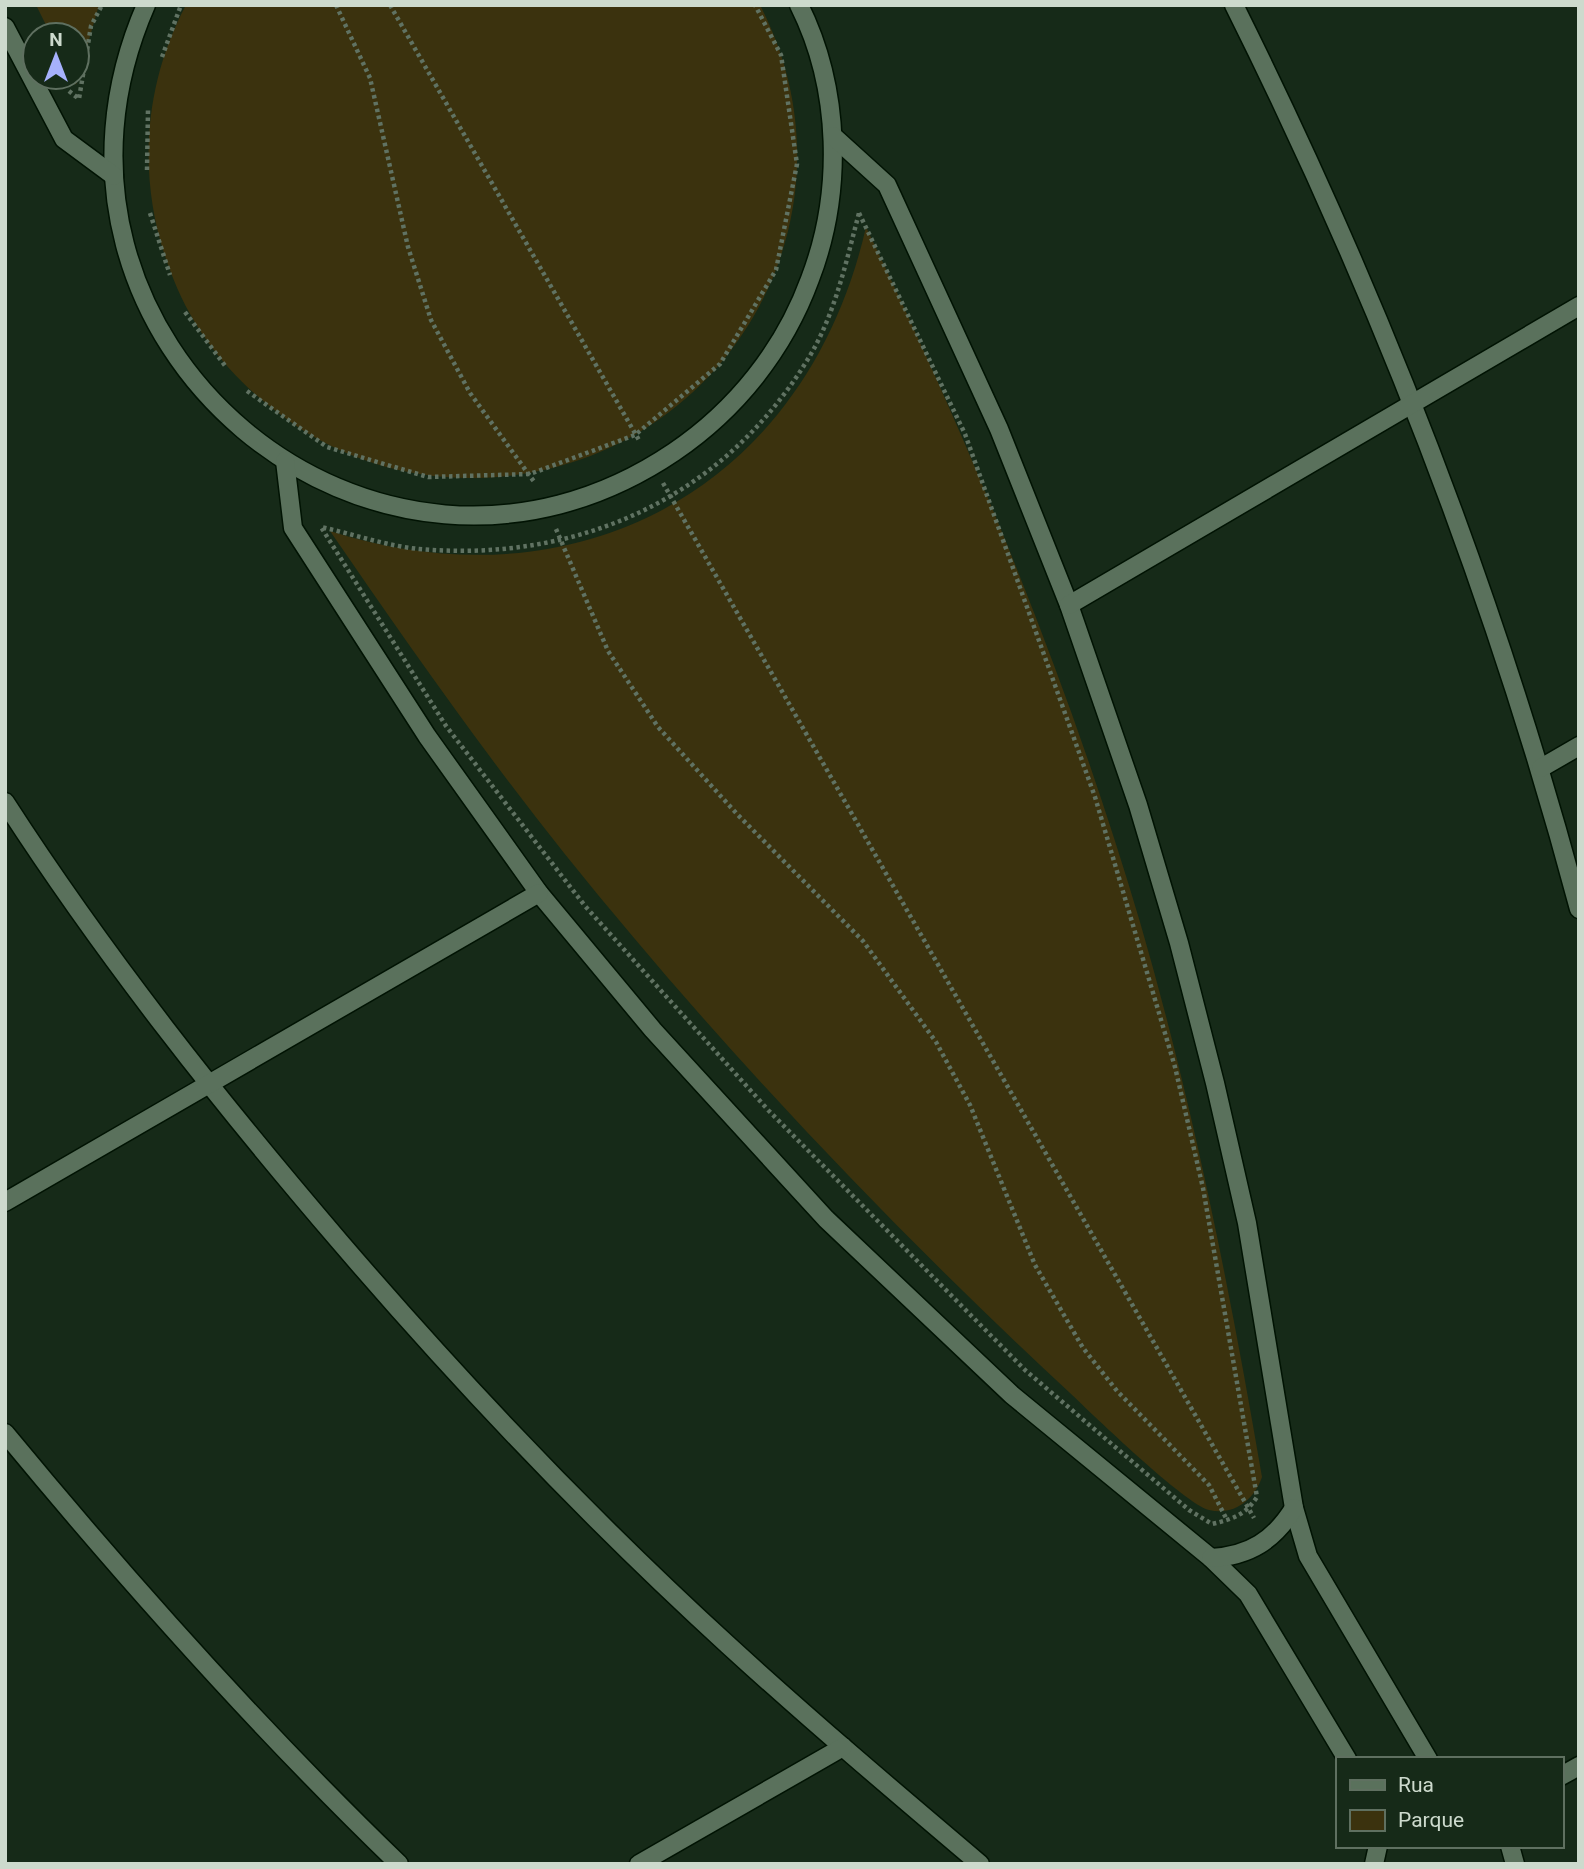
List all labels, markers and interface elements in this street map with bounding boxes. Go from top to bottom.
north arrow [21,21,91,91]
text: N [49,28,63,51]
legend [1336,1757,1563,1848]
text: Rua [1398,1773,1434,1797]
text: Parque [1398,1808,1464,1832]

